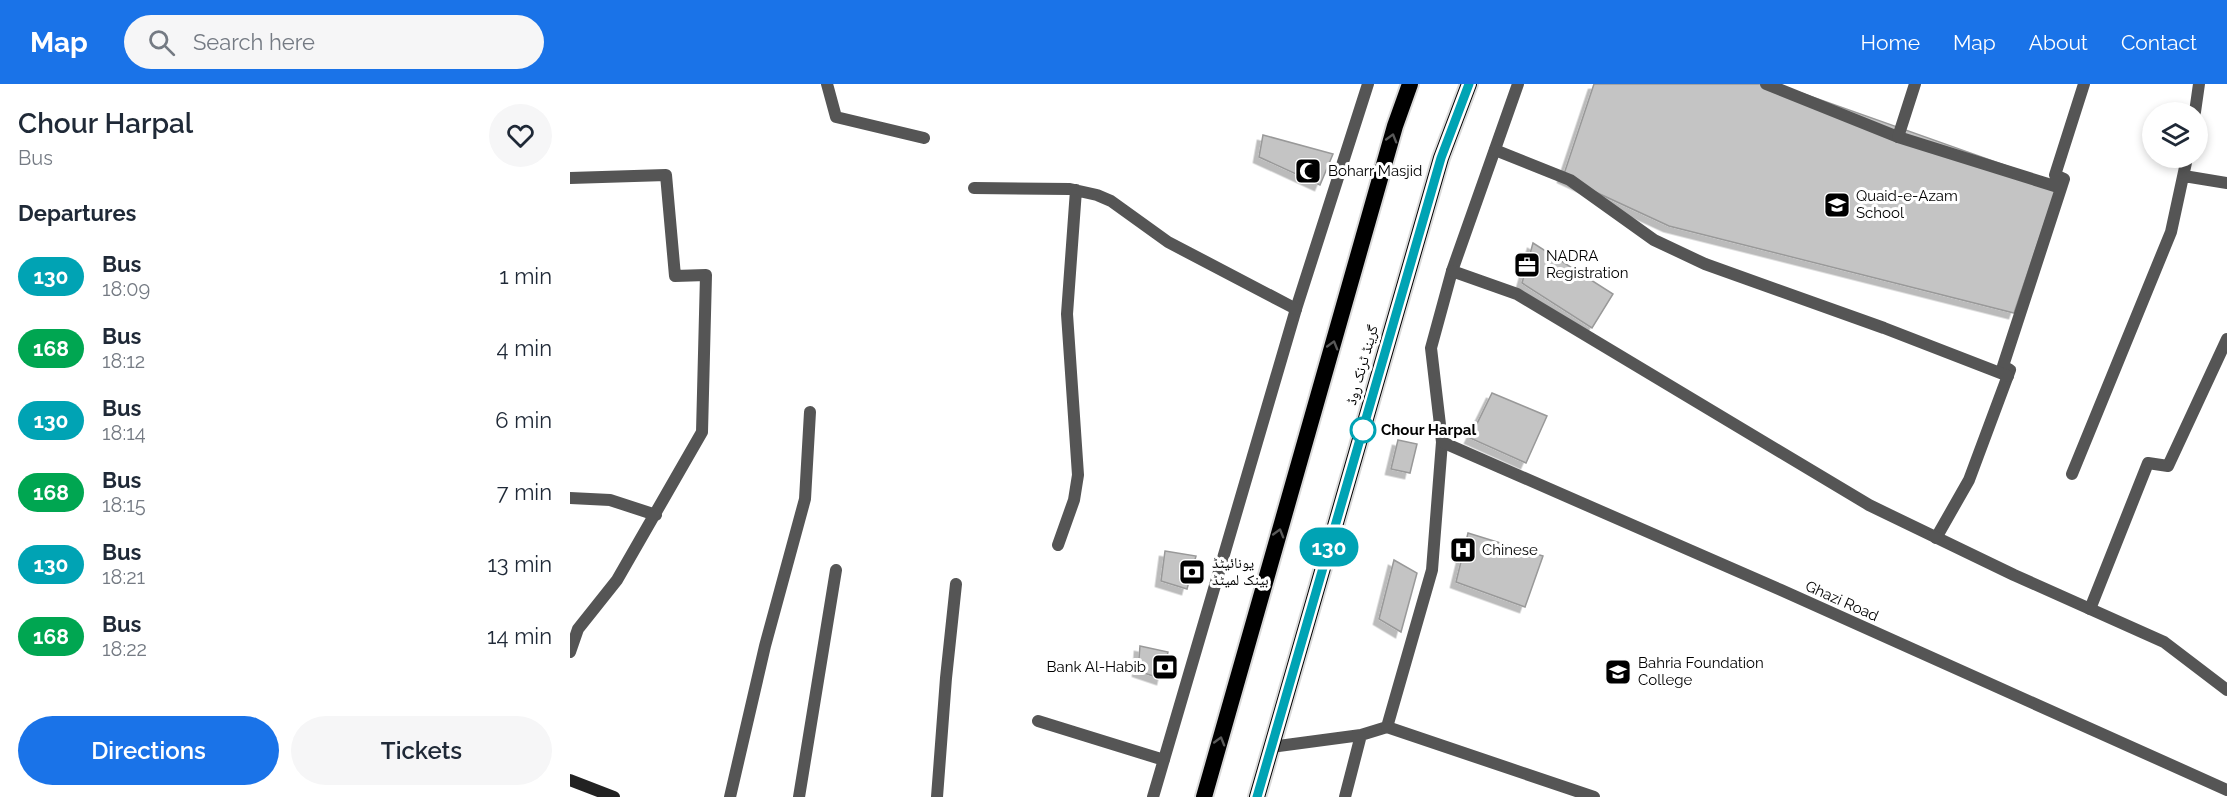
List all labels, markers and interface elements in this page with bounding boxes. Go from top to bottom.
search box [124,15,544,69]
text: Map [30,26,88,59]
icon: search [145,26,178,59]
text: Search here [193,29,315,55]
text: Home [1861,30,1920,55]
text: Map [1953,30,1996,55]
text: About [2029,30,2088,55]
text: Contact [2121,30,2197,55]
map controls [2142,102,2208,168]
button: layers [2142,102,2208,168]
button: heart [489,104,552,167]
text: Chour Harpal [18,107,193,140]
one-way arrow [1385,133,1397,144]
text: Bus [18,146,53,170]
mosque icon: Boharr Masjid [1293,156,1323,186]
place label: Boharr Masjid [1328,162,1422,180]
place label: Quaid-e-Azam School [1856,187,1958,222]
school or university icon: Quaid-e-Azam School [1822,190,1852,220]
text: Departures [18,200,136,226]
place label: NADRA Registration [1546,247,1628,282]
office icon: NADRA Registration [1512,250,1542,280]
text: Bus [102,251,141,277]
text: 1 min [499,263,552,289]
text: 130 [34,264,69,289]
text: 18:09 [102,277,150,301]
street label: گرینڈ ٹرنک روڈ [1342,322,1382,407]
text: Bus [102,323,141,349]
text: 4 min [497,335,552,361]
text: 168 [33,336,69,361]
one-way arrow [1325,341,1338,351]
text: 18:12 [102,349,145,373]
text: Bus [102,395,141,421]
text: 6 min [495,407,552,433]
text: 130 [34,408,69,433]
marker: Chour Harpal [1350,417,1376,443]
text: 18:14 [102,421,146,445]
place label: Chour Harpal [1381,421,1476,439]
text: Bus [102,467,141,493]
text: 7 min [497,479,552,505]
text: 168 [33,480,69,505]
text: 18:15 [102,493,146,517]
one-way arrow [1272,528,1284,539]
line badge: 130 [1294,528,1364,566]
text: 130 [1312,535,1347,560]
hospital icon: Chinese [1448,535,1478,565]
text: Bus [102,539,141,565]
place label: Chinese [1482,541,1538,559]
text: 13 min [487,551,552,577]
text: 130 [34,552,69,577]
place label: یونائیٹڈ بینک لمیٹڈ [1212,554,1269,589]
bank icon: یونائیٹڈ بینک لمیٹڈ [1177,557,1207,587]
text: 18:21 [102,565,145,589]
street label: Ghazi Road [1803,577,1881,625]
text: Bus [102,611,141,637]
text: 14 min [487,623,552,649]
text: 168 [33,624,69,649]
text: 18:22 [102,637,147,661]
bank icon: Bank Al-Habib [1150,652,1180,682]
place label: Bahria Foundation College [1638,654,1764,689]
school or university icon: Bahria Foundation College [1603,657,1633,687]
place label: Bank Al-Habib [1047,658,1146,676]
button: Directions [18,716,279,785]
button: Tickets [291,716,552,785]
one-way arrow [1213,736,1225,747]

